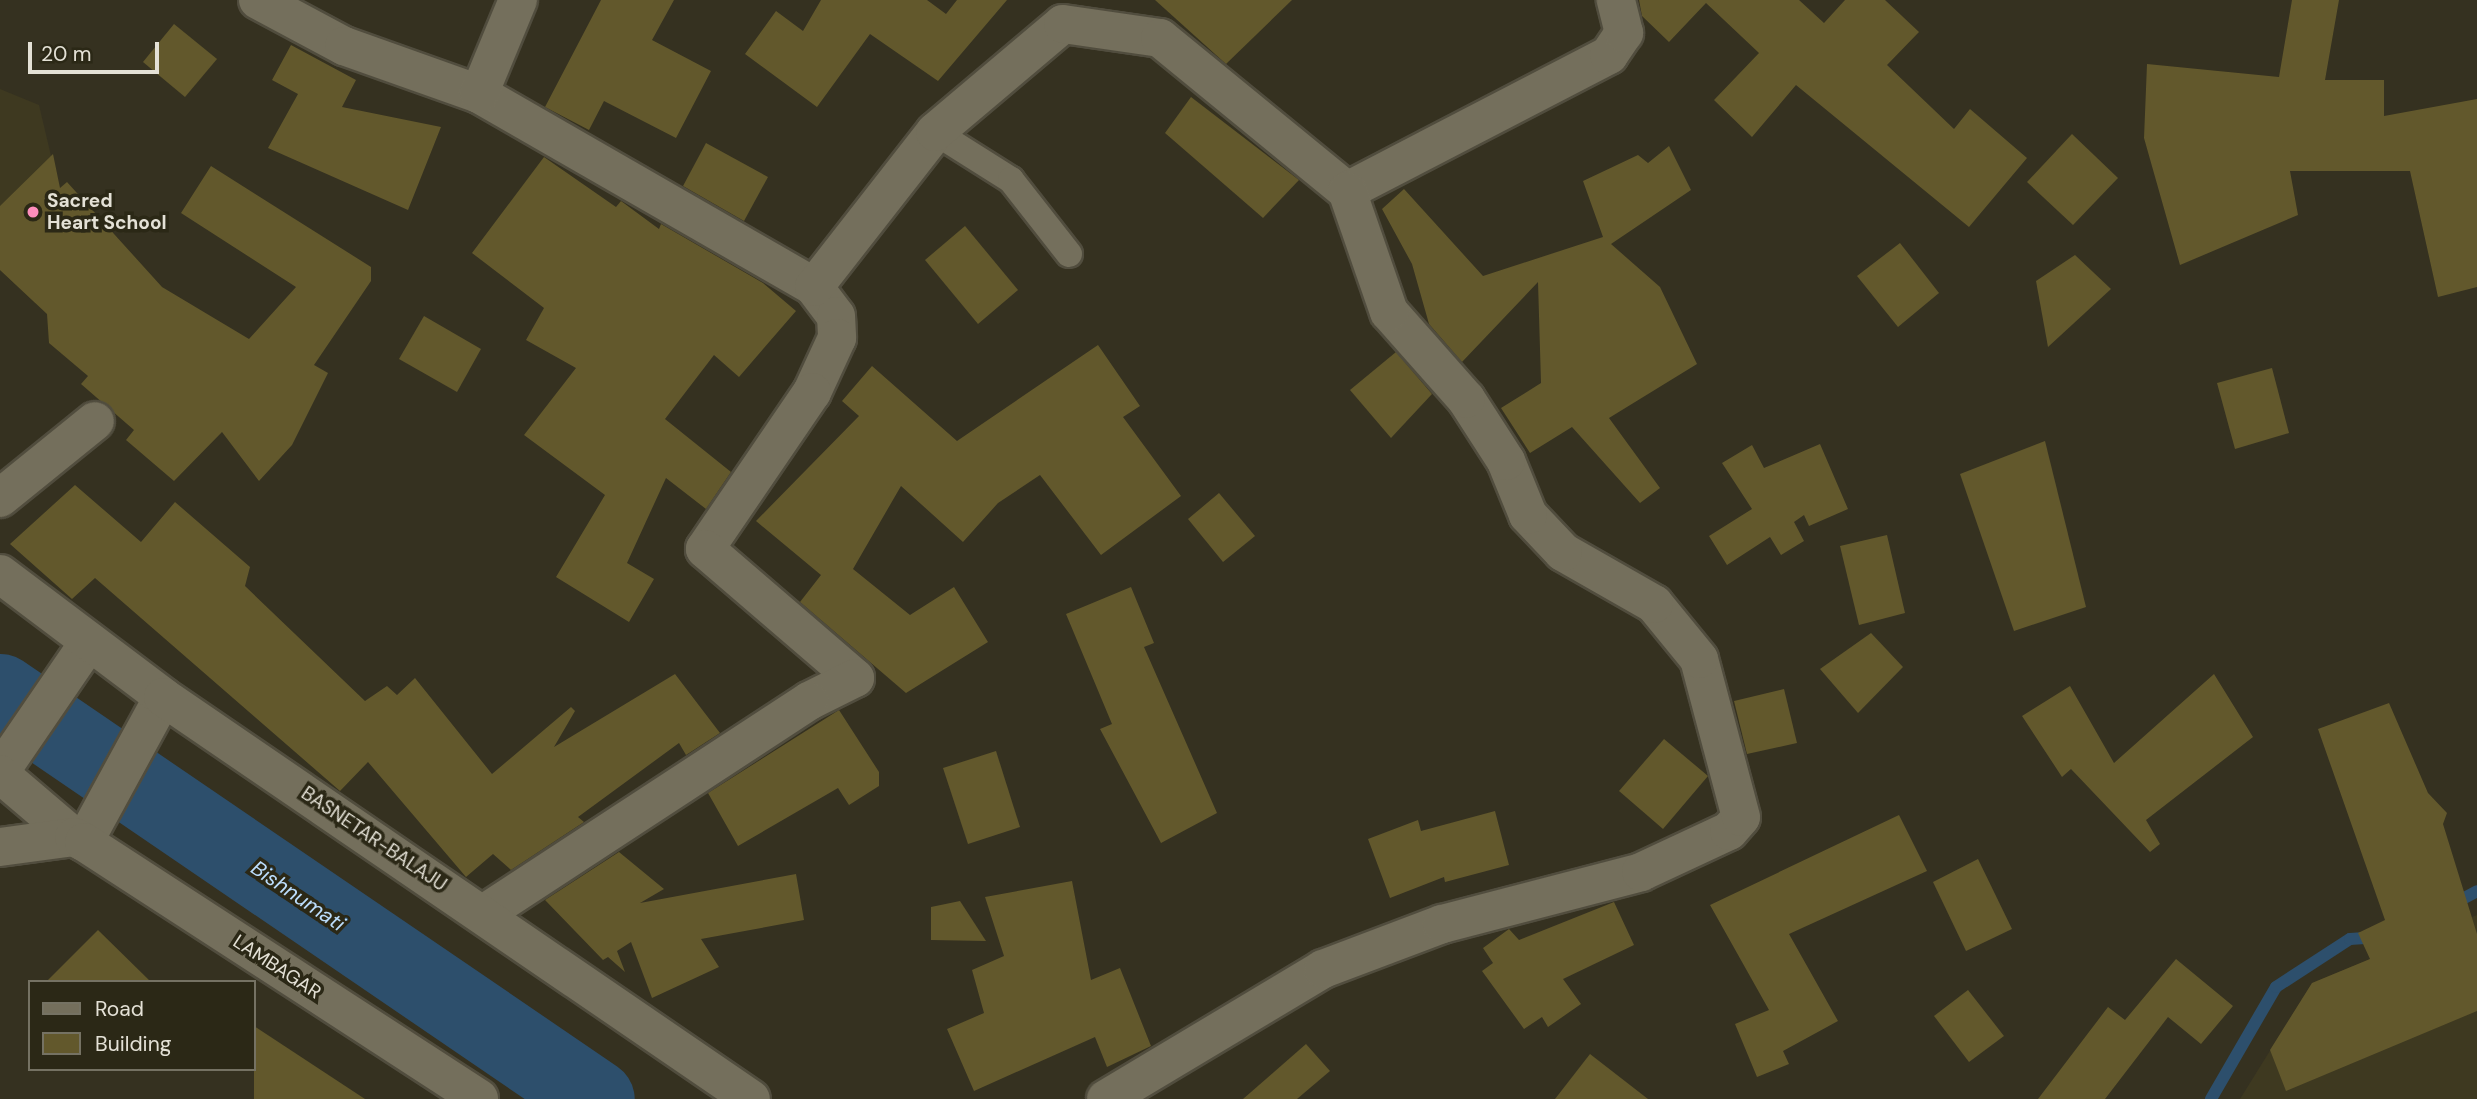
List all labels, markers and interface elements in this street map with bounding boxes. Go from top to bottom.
scale bar [32,28,163,72]
text: 20 m [41,40,92,68]
place label: Sacred Heart School [47,190,167,234]
marker: Sacred Heart School [25,204,41,220]
street label: BASNETAR-BALAJU [297,782,451,896]
water label: Bishnumati [246,855,350,937]
street label: LAMBAGAR [229,930,325,1004]
legend [28,980,256,1071]
text: Road [95,995,144,1023]
text: Building [95,1030,171,1058]

